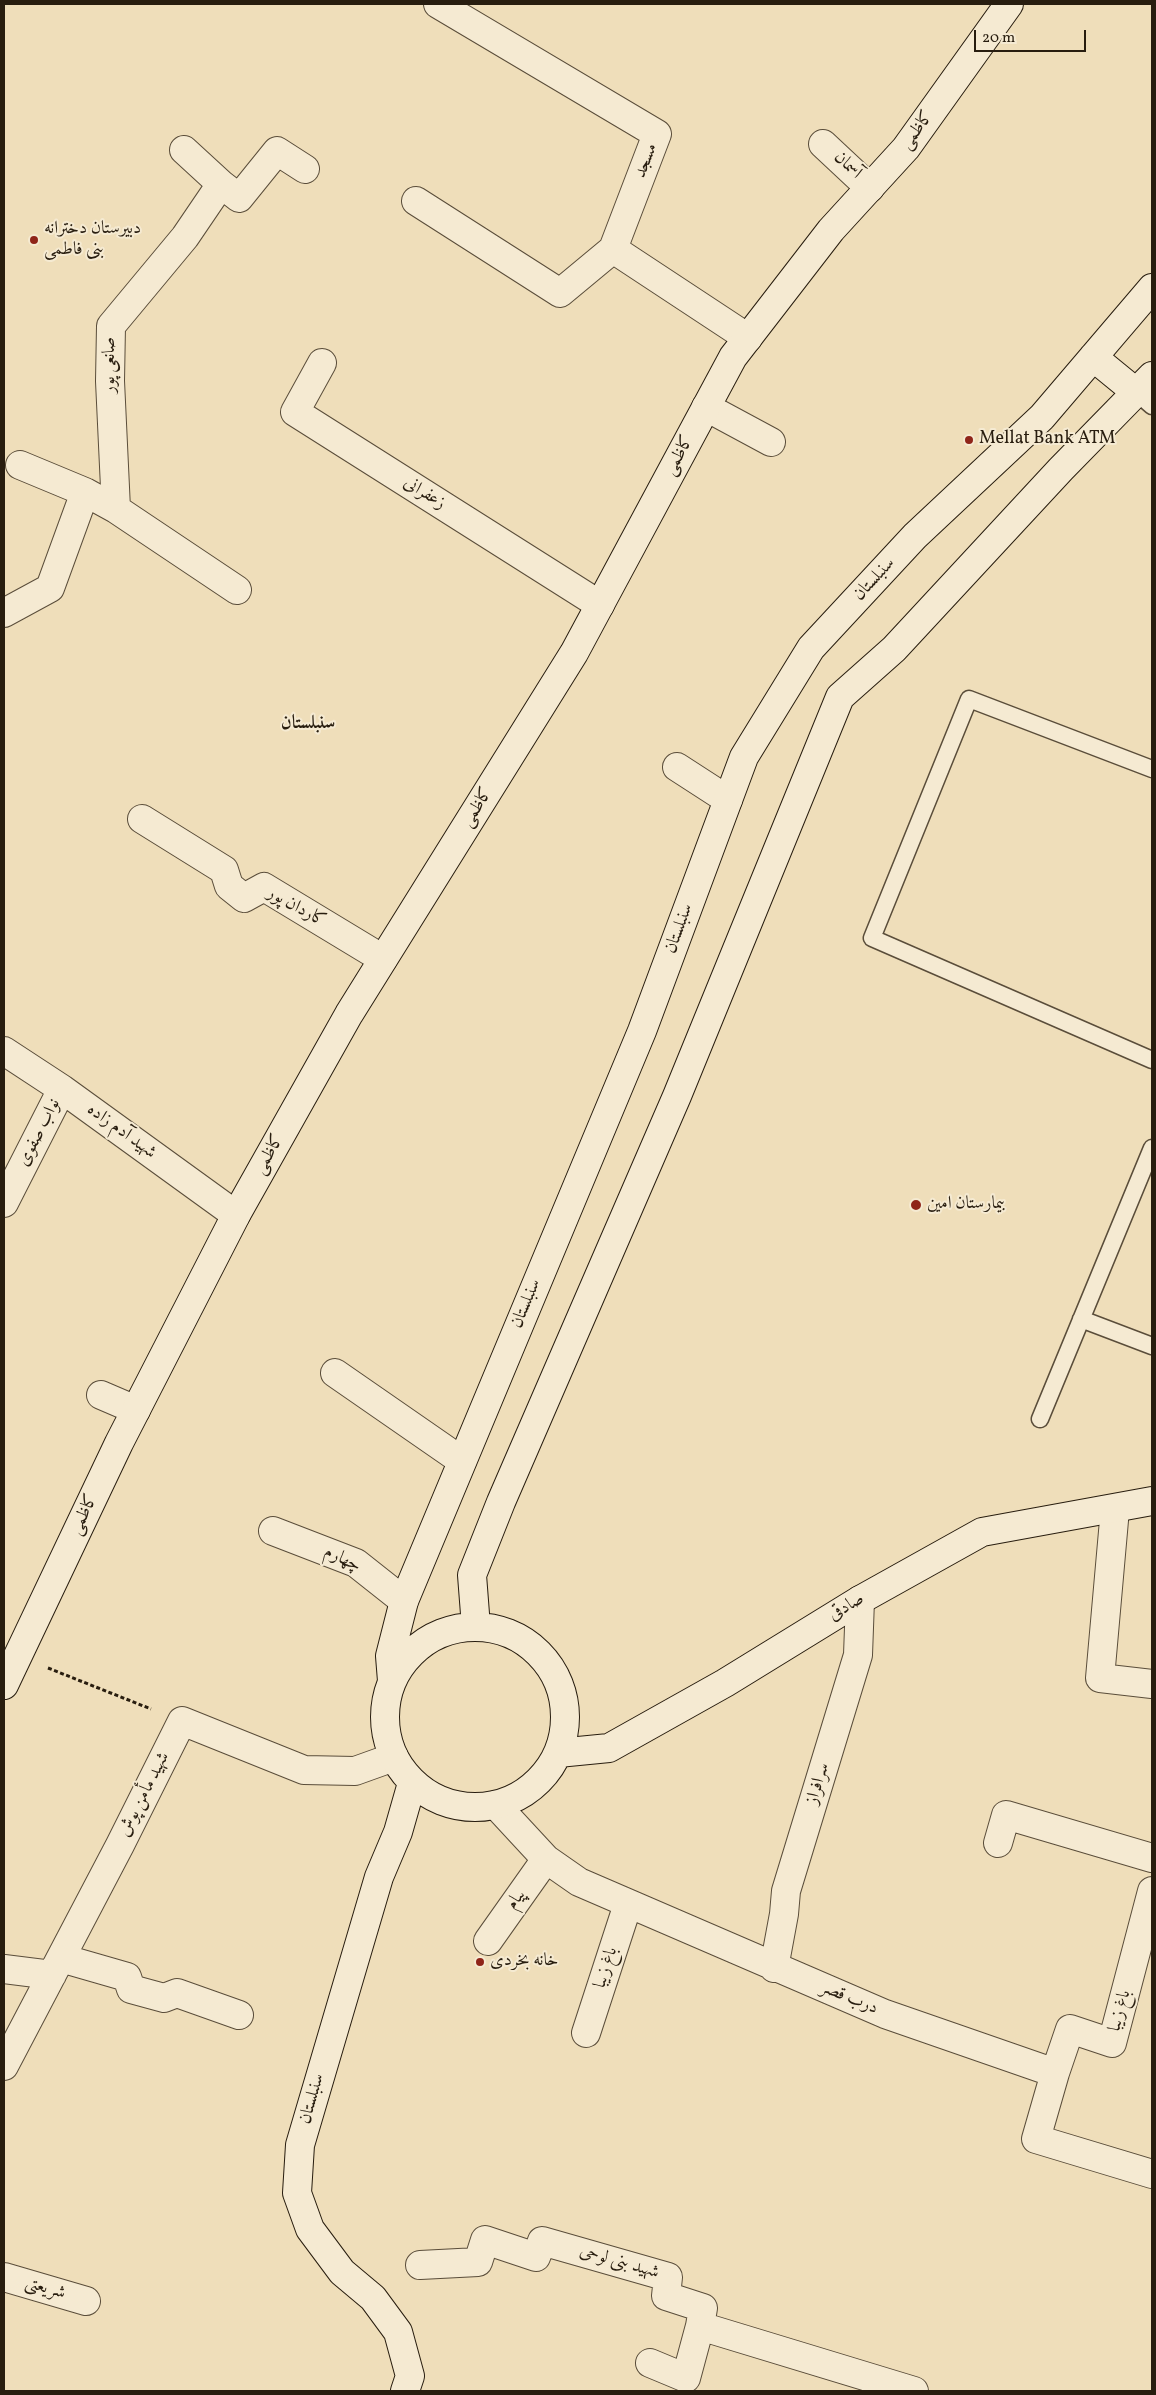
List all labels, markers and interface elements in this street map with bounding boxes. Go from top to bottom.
scale bar [976,20,1088,52]
text: 20 m [982,28,1015,49]
street label: کاظمی [897,107,939,155]
street label: مسجد [631,141,663,181]
street label: آسمان [828,148,866,184]
place label: دبیرستان دخترانه بنی فاطمی [44,219,141,262]
marker: دبیرستان دخترانه بنی فاطمی [28,234,40,246]
street label: صانعی پور [100,337,122,393]
place label: Mellat Bank ATM [979,429,1116,451]
street label: کاظمی [660,432,700,480]
marker: Mellat Bank ATM [963,434,975,446]
street label: زعفرانی [399,473,449,515]
street label: سنبلستان [850,554,900,606]
district label: سنبلستان [281,714,335,736]
street label: کاظمی [457,784,499,832]
street label: کاردان پور [263,883,329,933]
street label: سنبلستان [661,901,699,957]
street label: نواب صفوی [14,1096,66,1170]
street label: شهید آدم زاده [82,1100,160,1164]
street label: کاظمی [250,1131,290,1179]
place label: بیمارستان امین [927,1194,1005,1216]
marker: بیمارستان امین [909,1198,923,1212]
street label: سنبلستان [507,1276,547,1332]
street label: کاظمی [66,1491,104,1539]
street label: چهارم [320,1542,364,1578]
street label: صادقی [825,1589,869,1627]
street label: شهید مأمن پوش [114,1749,176,1841]
street label: سرافراز [802,1760,836,1808]
street label: پیام [502,1885,532,1915]
street label: باغ زیبا [590,1945,624,1991]
place label: خانه بخردی [490,1951,558,1973]
marker: خانه بخردی [474,1956,486,1968]
street label: درب قصر [817,1978,881,2020]
street label: باغ زیبا [1105,1988,1137,2034]
street label: سنبلستان [296,2071,330,2127]
street label: شهید بنی لوحی [577,2241,661,2285]
street label: شریعتی [22,2273,68,2305]

